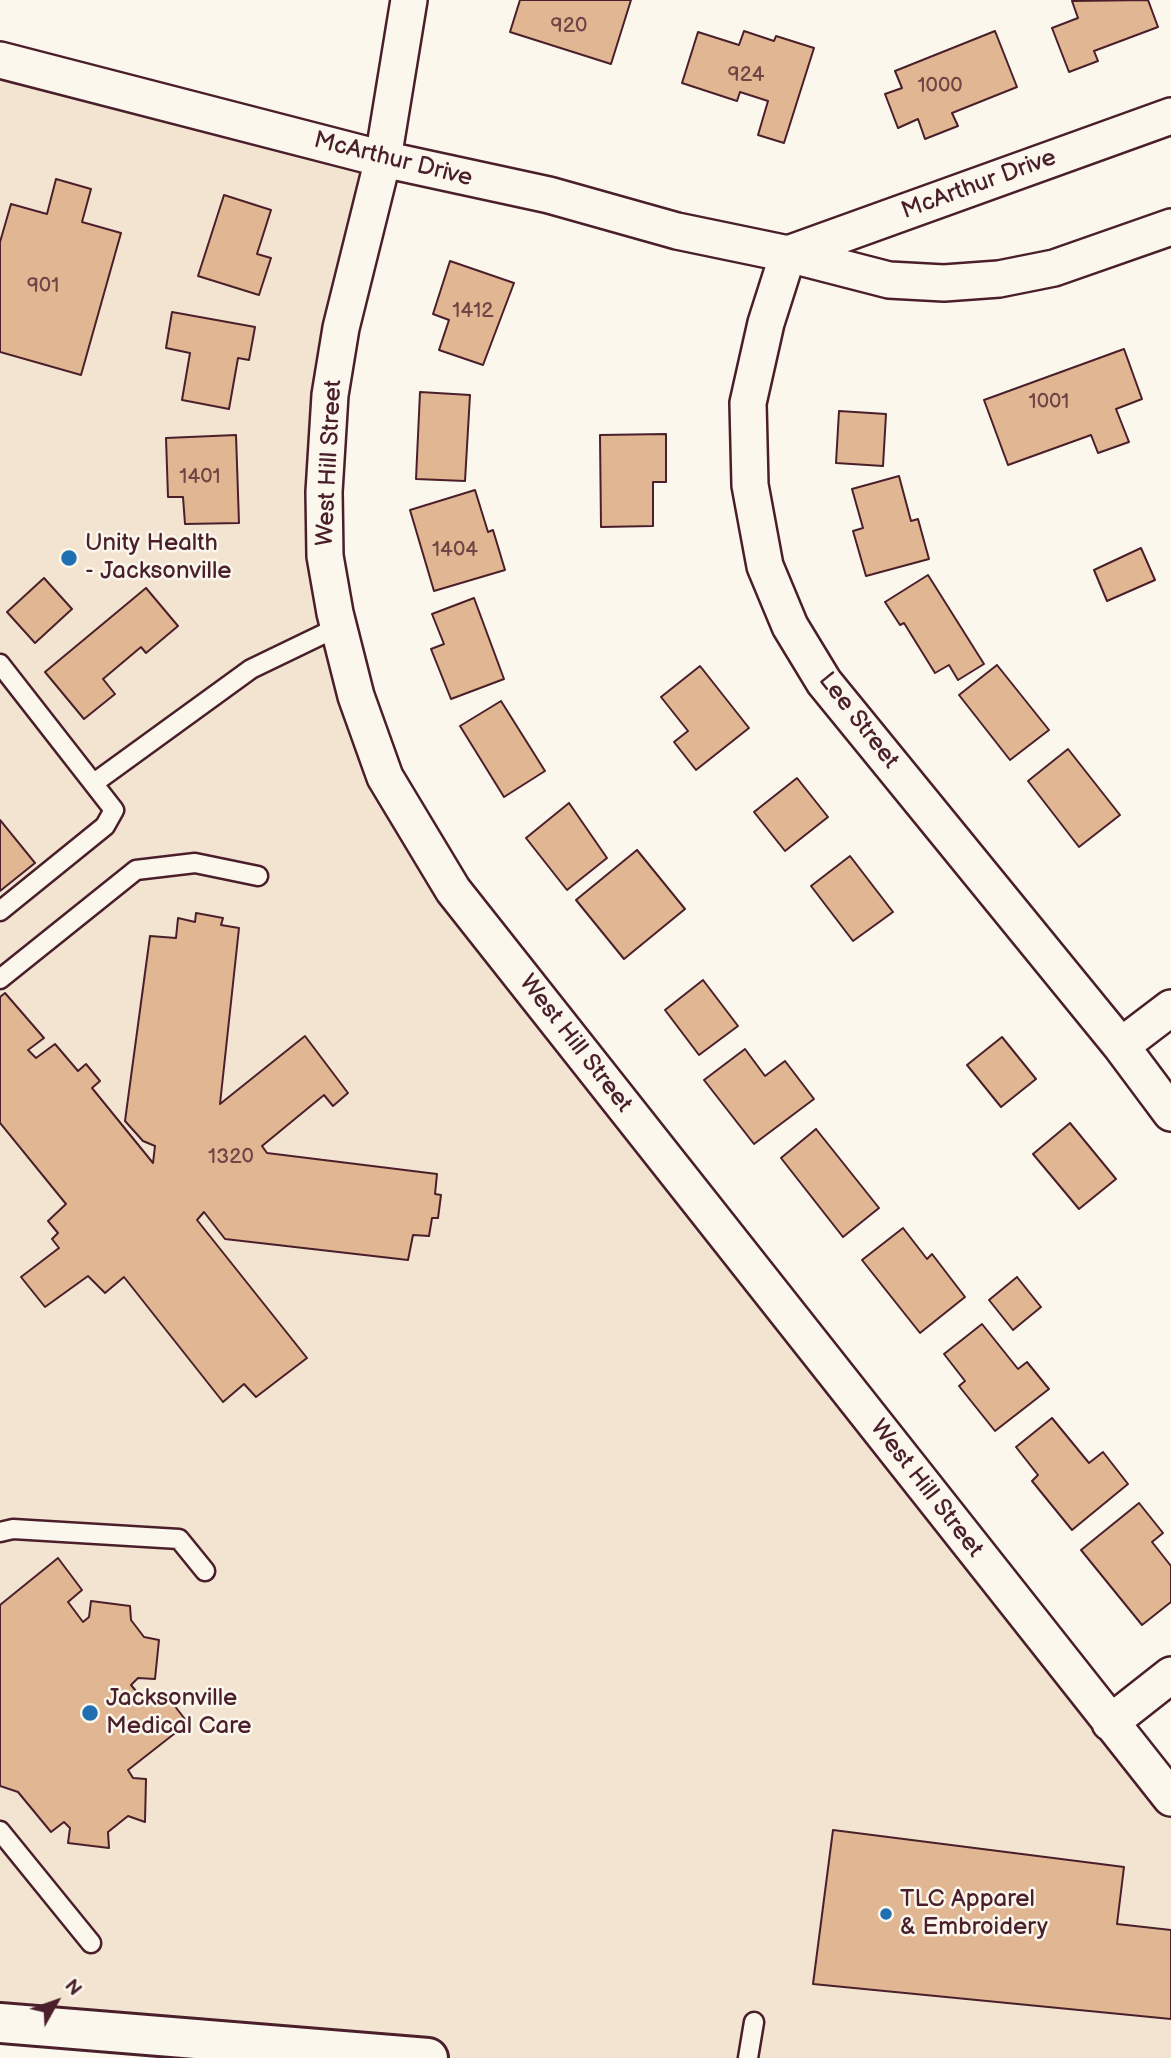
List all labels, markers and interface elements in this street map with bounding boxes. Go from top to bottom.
house number: 920 [551,14,587,40]
house number: 924 [727,63,765,89]
house number: 1000 [917,74,963,100]
street label: McArthur Drive [311,126,475,194]
street label: McArthur Drive [898,144,1060,226]
house number: 901 [27,274,59,300]
house number: 1412 [452,299,494,325]
street label: West Hill Street [311,379,349,547]
house number: 1001 [1029,390,1069,416]
house number: 1401 [179,465,221,491]
place label: Unity Health - Jacksonville [85,530,231,586]
house number: 1404 [432,538,478,564]
marker: Unity Health - Jacksonville [59,548,79,568]
street label: Lee Street [812,667,904,775]
street label: West Hill Street [512,969,638,1119]
house number: 1320 [208,1145,254,1171]
street label: West Hill Street [863,1414,989,1564]
place label: Jacksonville Medical Care [106,1685,252,1741]
marker: Jacksonville Medical Care [80,1703,100,1723]
place label: TLC Apparel & Embroidery [900,1886,1048,1942]
marker: TLC Apparel & Embroidery [878,1906,894,1922]
north arrow [21,1967,91,2037]
text: N [59,1975,86,2001]

